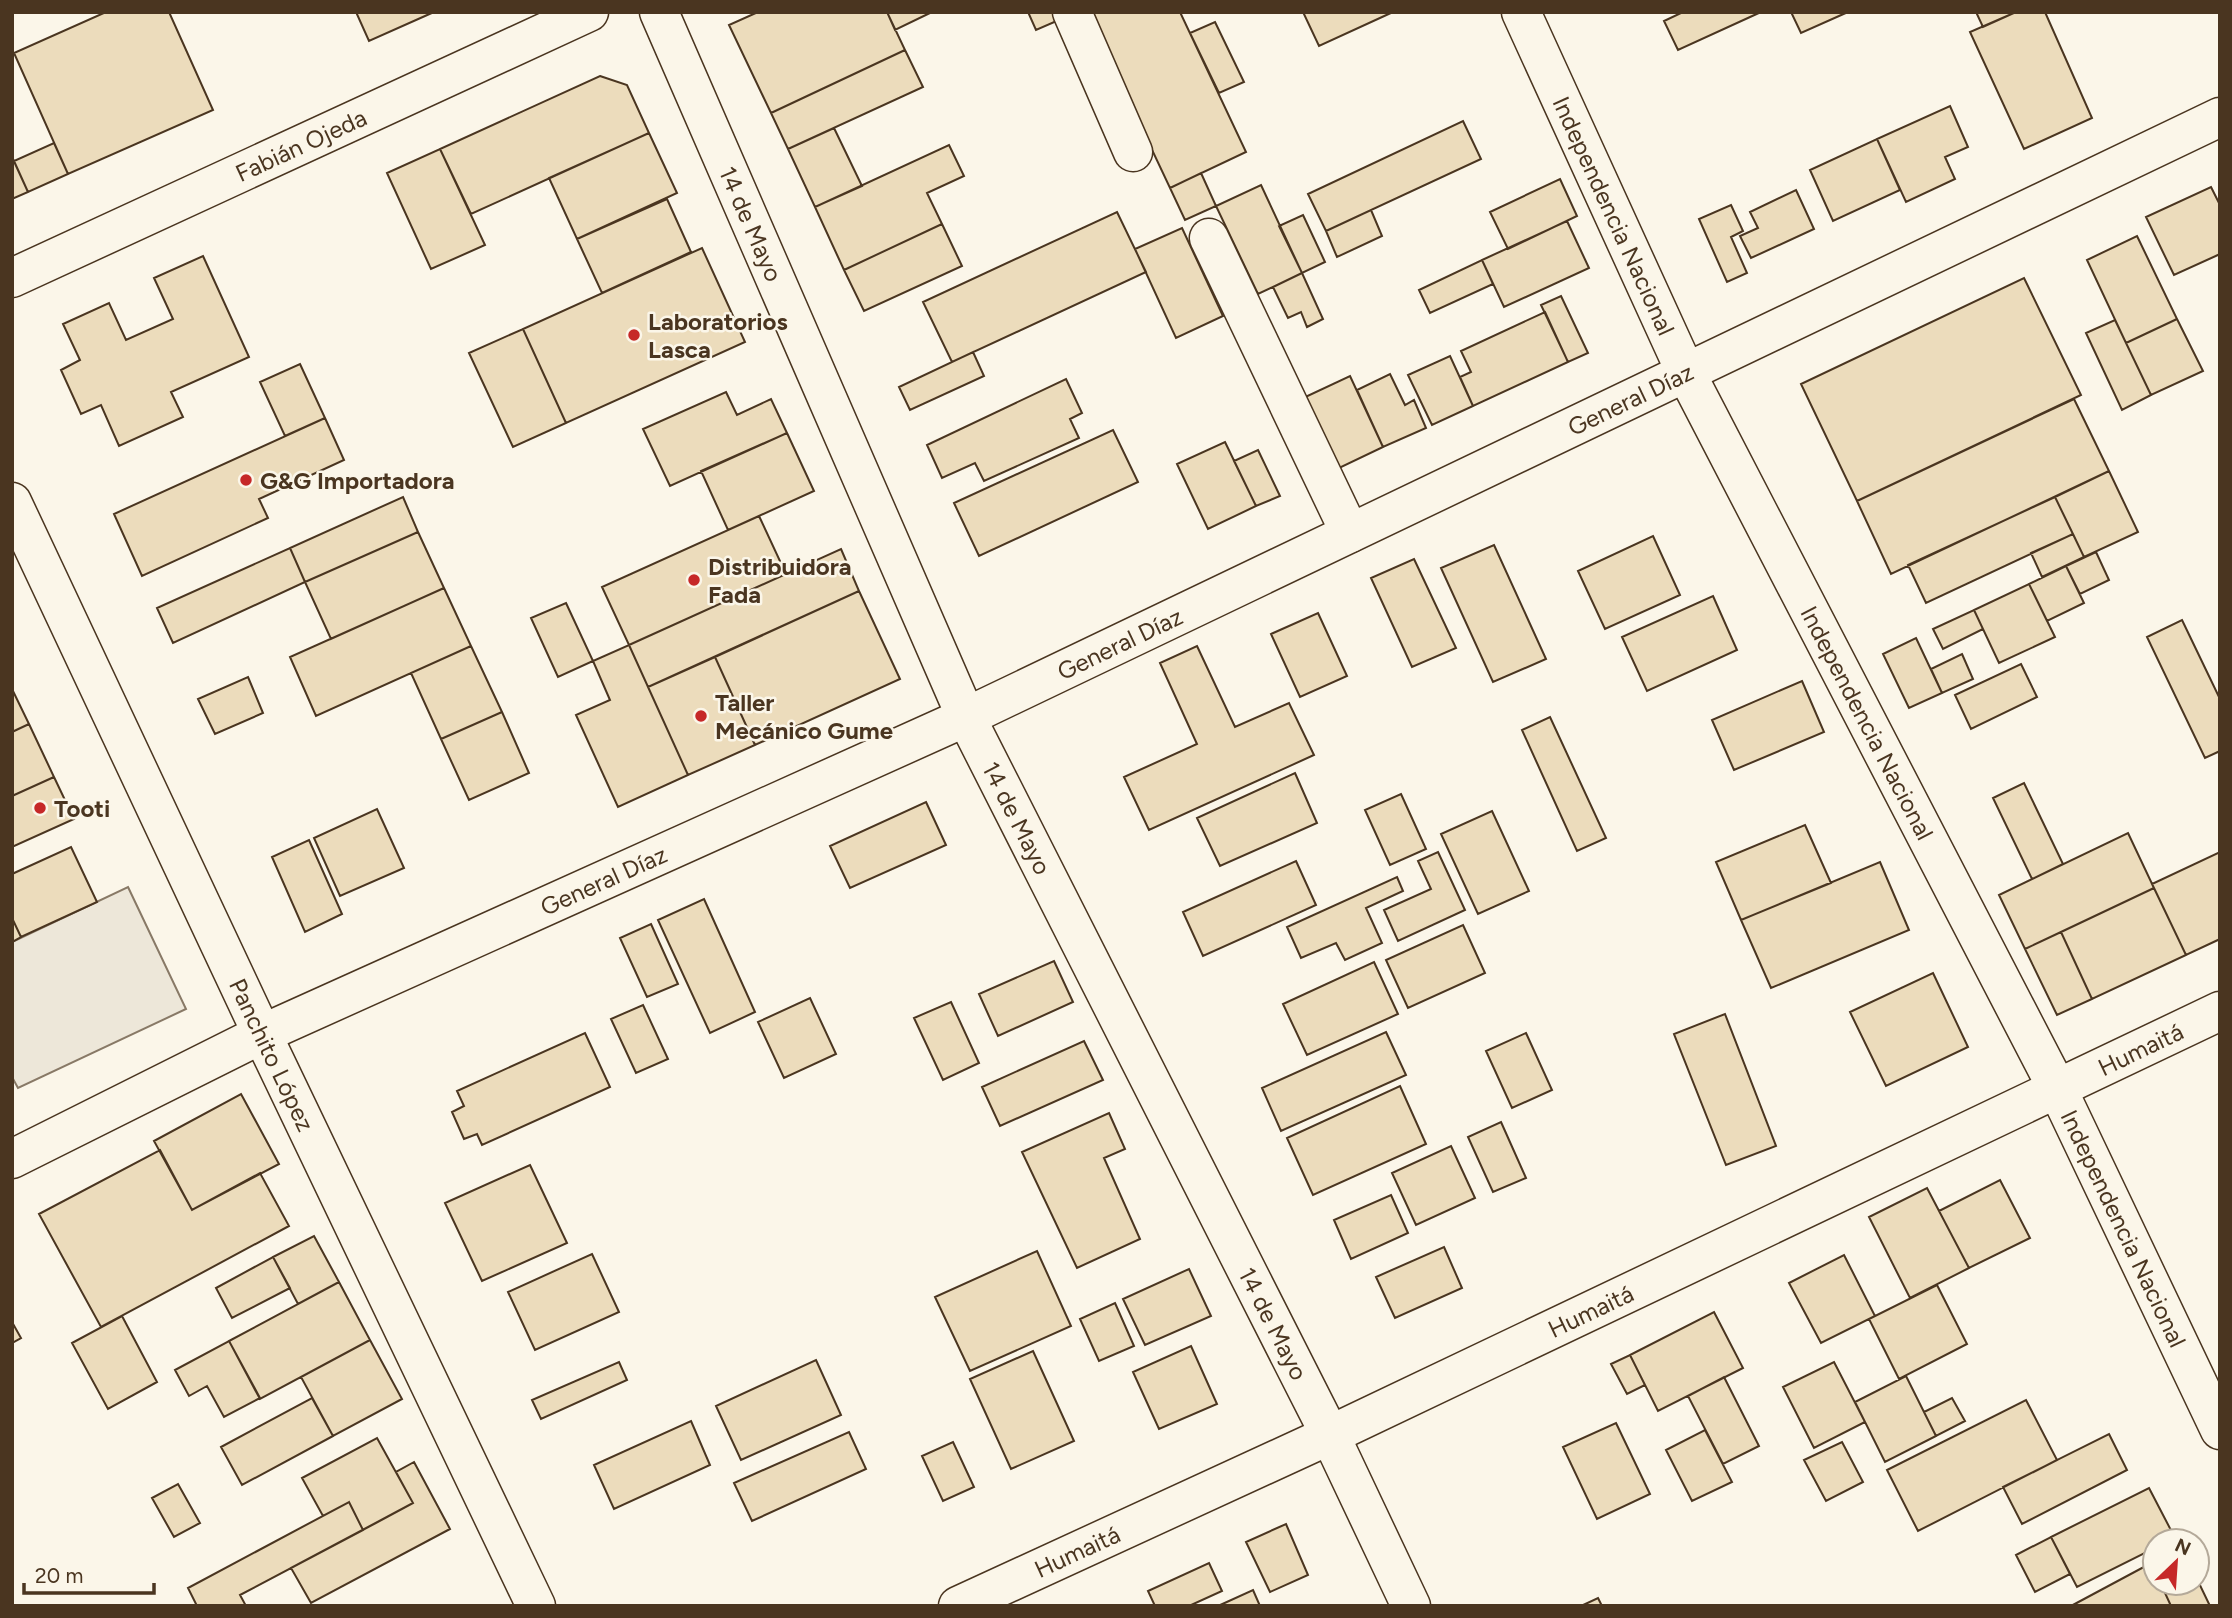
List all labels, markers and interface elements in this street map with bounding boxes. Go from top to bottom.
street label: Independencia Nacional [1547,92,1681,340]
street label: Fabián Ojeda [231,102,371,188]
street label: 14 de Mayo [713,162,789,286]
place label: Laboratorios Lasca [648,307,788,364]
marker: Laboratorios Lasca [626,327,642,343]
street label: General Díaz [1563,357,1698,442]
place label: G&G Importadora [260,466,455,495]
marker: G&G Importadora [238,472,254,488]
place label: Distribuidora Fada [708,552,852,609]
marker: Distribuidora Fada [686,572,702,588]
street label: General Díaz [1052,601,1187,686]
street label: Independencia Nacional [1795,601,1940,845]
place label: Taller Mecánico Gume [715,688,893,745]
marker: Taller Mecánico Gume [693,708,709,724]
street label: 14 de Mayo [976,757,1058,879]
place label: Tooti [54,794,110,823]
marker: Tooti [32,800,48,816]
street label: General Díaz [536,839,671,921]
street label: Panchito López [224,974,321,1136]
street label: Humaitá [2093,1016,2188,1082]
street label: Independencia Nacional [2055,1105,2193,1352]
street label: 14 de Mayo [1233,1262,1314,1385]
street label: Humaitá [1543,1278,1638,1344]
street label: Humaitá [1030,1519,1124,1583]
north arrow [2141,1527,2211,1597]
text: N [2171,1534,2194,1561]
scale bar [24,1552,154,1596]
text: 20 m [35,1563,83,1588]

